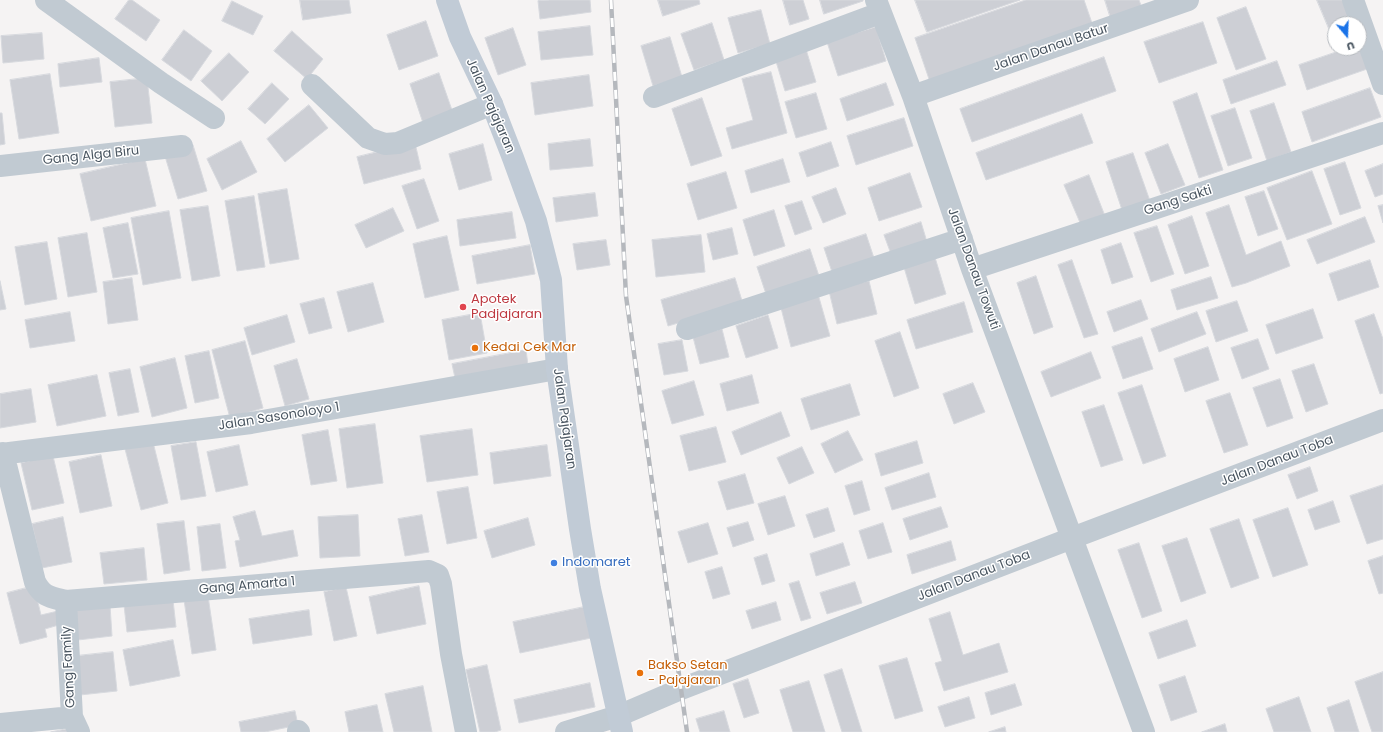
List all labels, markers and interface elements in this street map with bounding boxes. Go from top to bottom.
north arrow [1327,16,1367,56]
street label: Jalan Danau Batur [991,21,1111,75]
text: U [1344,38,1357,55]
street label: Jalan Pajajaran [462,56,518,156]
street label: Gang Alga Biru [42,143,140,169]
street label: Gang Sakti [1142,183,1214,219]
street label: Jalan Danau Towuti [944,206,1002,332]
place label: Apotek Padjajaran [471,292,542,323]
marker: Apotek Padjajaran [458,302,468,312]
place label: Kedai Cek Mar [483,340,576,356]
marker: Kedai Cek Mar [470,343,480,353]
street label: Jalan Pajajaran [549,368,579,470]
street label: Jalan Sasonoloyo 1 [217,400,341,434]
street label: Jalan Danau Toba [1219,432,1335,490]
street label: Jalan Danau Toba [916,547,1032,605]
place label: Indomaret [562,555,630,571]
marker: Indomaret [549,558,559,568]
street label: Gang Amarta 1 [198,574,296,598]
street label: Gang Family [59,626,79,708]
place label: Bakso Setan - Pajajaran [648,658,728,689]
marker: Bakso Setan - Pajajaran [635,668,645,678]

